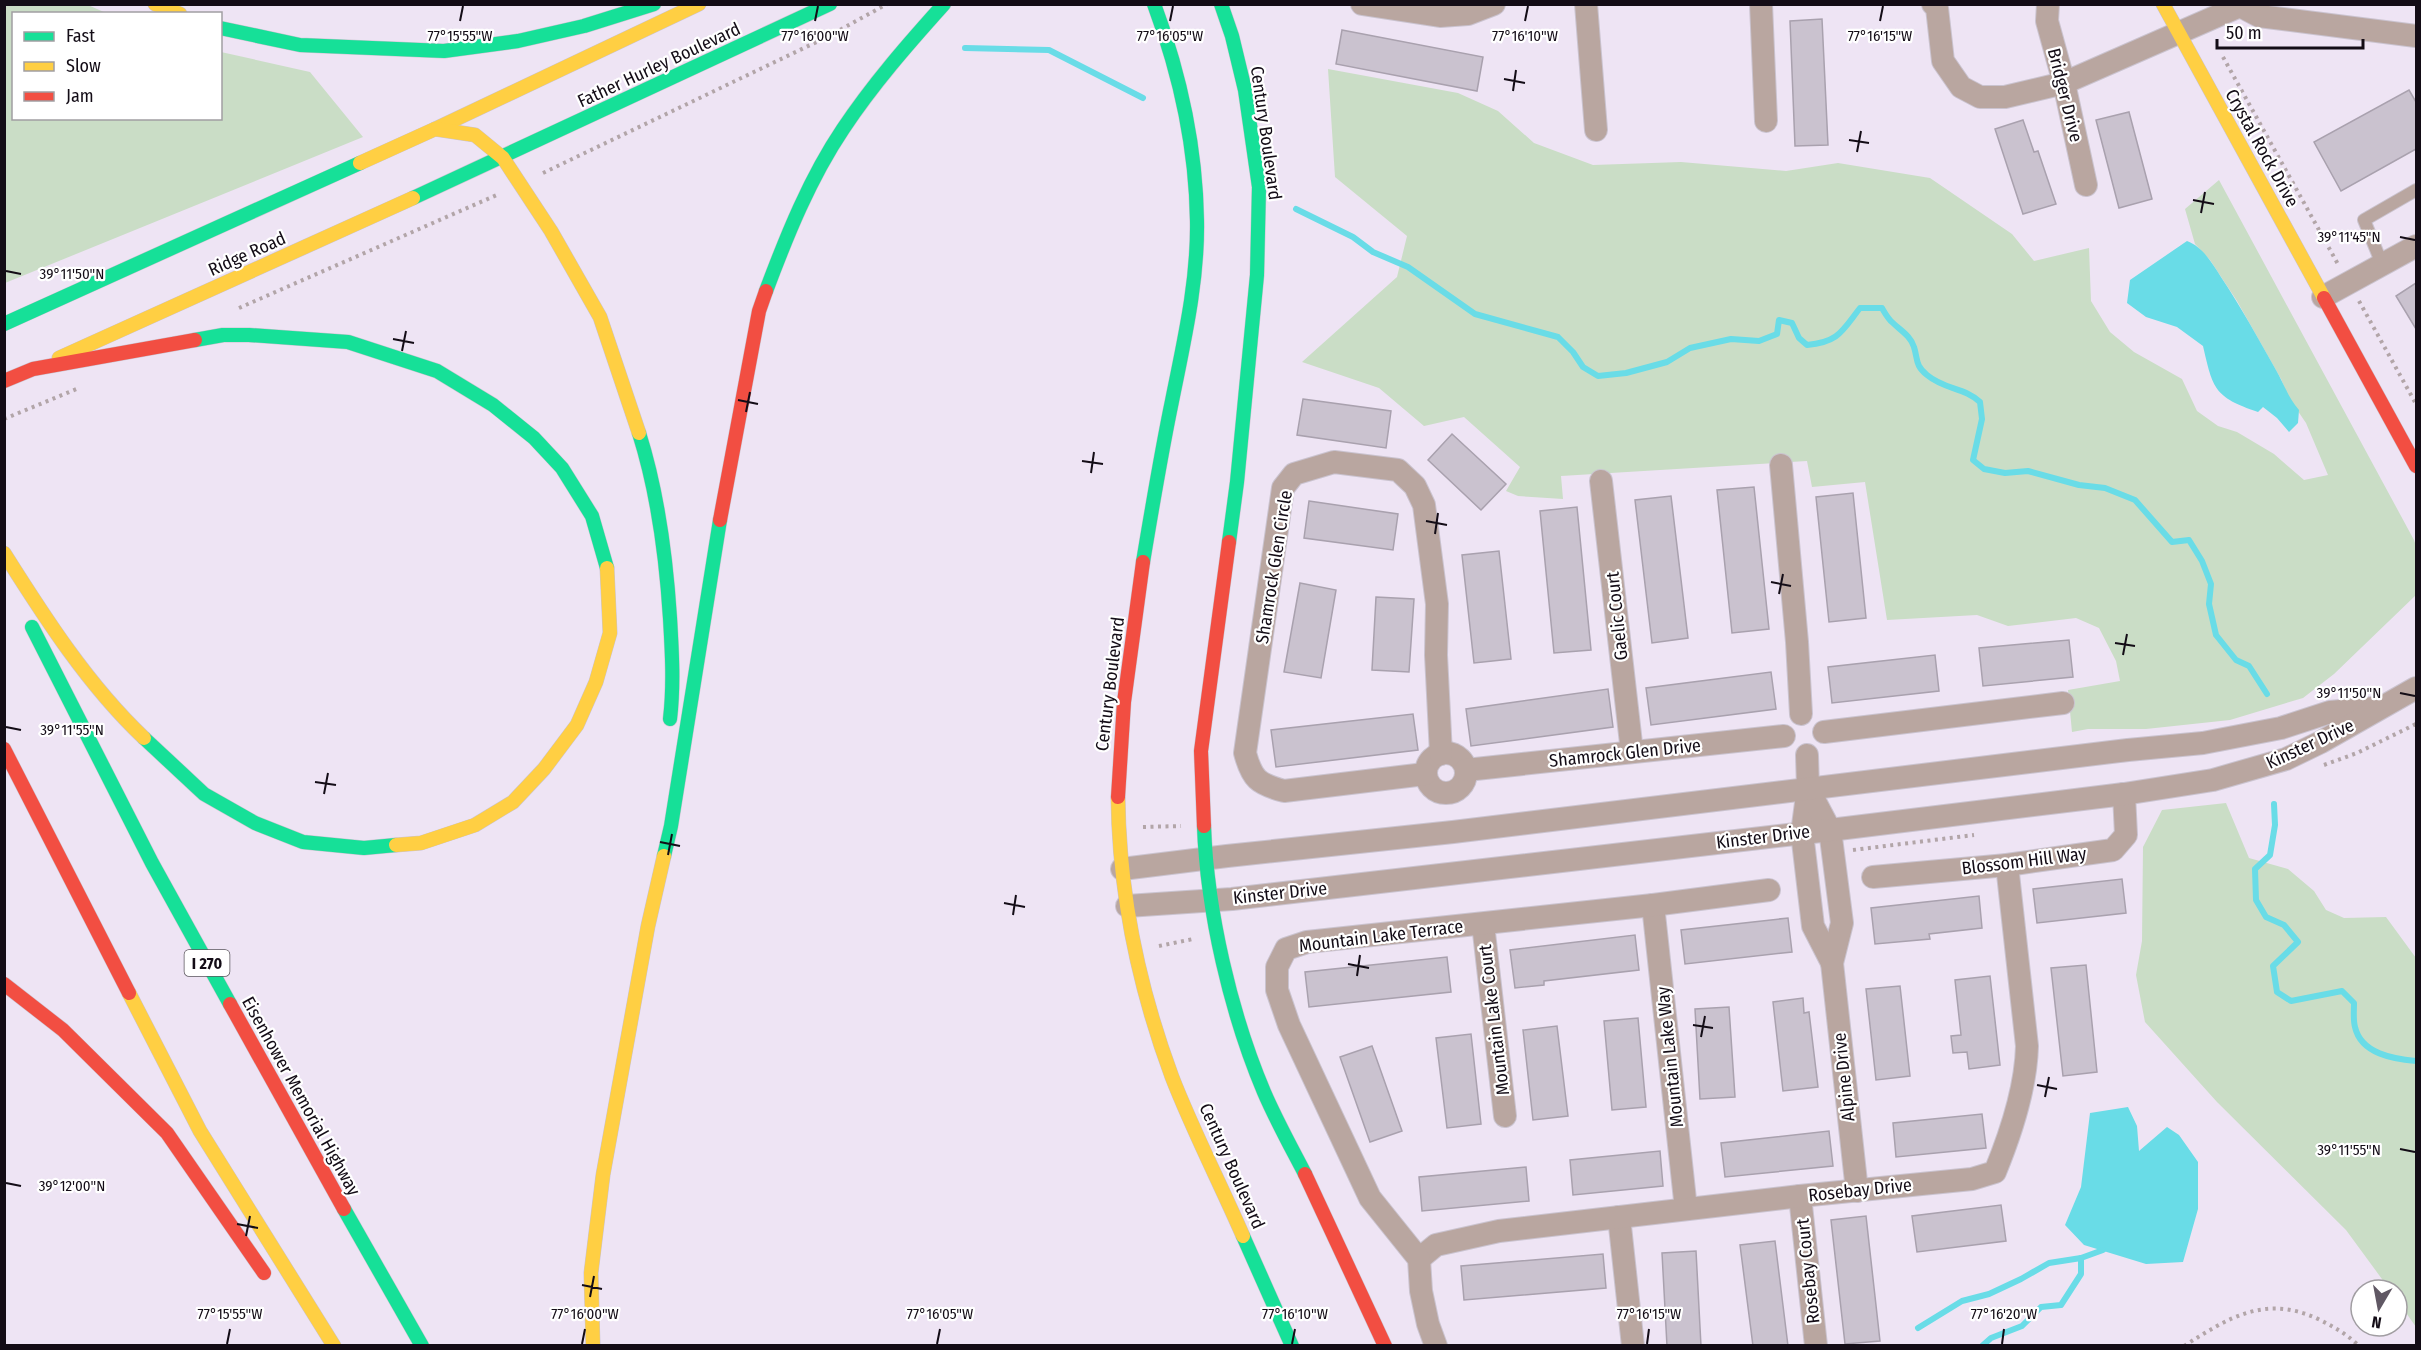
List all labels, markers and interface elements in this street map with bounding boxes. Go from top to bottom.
legend [12,12,222,120]
scale bar [2217,12,2362,50]
street label: Father Hurley Boulevard [574,18,744,112]
text: 50 m [2226,22,2262,44]
text: Fast [66,25,95,47]
text: 77°15'55"W [428,27,492,45]
text: 77°16'00"W [781,27,849,45]
text: 77°16'05"W [1137,27,1203,45]
text: 77°16'10"W [1492,27,1558,45]
text: 77°16'15"W [1848,27,1912,45]
street label: Bridger Drive [2043,46,2087,144]
text: Slow [66,55,101,77]
street label: Century Boulevard [1246,65,1286,201]
text: Jam [66,85,94,107]
street label: Crystal Rock Drive [2220,85,2304,211]
street label: Ridge Road [205,227,289,281]
text: 39°11'45"N [2317,228,2381,246]
text: 39°11'50"N [40,265,104,283]
street label: Shamrock Glen Circle [1251,489,1297,645]
street label: Gaelic Court [1601,570,1633,661]
street label: Century Boulevard [1091,616,1129,752]
text: 39°11'50"N [2317,684,2381,702]
street label: Kinster Drive [2263,714,2358,774]
text: 39°11'55"N [40,721,104,739]
street label: Shamrock Glen Drive [1548,734,1702,772]
street label: Kinster Drive [1715,820,1811,854]
street label: Blossom Hill Way [1960,842,2088,880]
street label: Kinster Drive [1232,877,1328,909]
street label: Mountain Lake Terrace [1298,915,1464,957]
street label: Mountain Lake Court [1474,943,1514,1097]
road number: I 270 [184,950,230,976]
street label: Mountain Lake Way [1652,985,1688,1129]
street label: Eisenhower Memorial Highway [237,993,365,1199]
street label: Alpine Drive [1828,1031,1860,1122]
street label: Century Boulevard [1194,1100,1270,1232]
text: 39°11'55"N [2317,1141,2381,1159]
street label: Rosebay Drive [1807,1174,1913,1206]
text: 39°12'00"N [39,1177,105,1195]
street label: Rosebay Court [1792,1217,1824,1325]
north arrow [2349,1278,2409,1338]
text: 77°15'55"W [198,1305,262,1323]
text: 77°16'00"W [551,1305,619,1323]
text: 77°16'05"W [907,1305,973,1323]
text: 77°16'10"W [1262,1305,1328,1323]
text: 77°16'15"W [1617,1305,1681,1323]
text: 77°16'20"W [1971,1305,2037,1323]
text: N [2370,1312,2383,1332]

